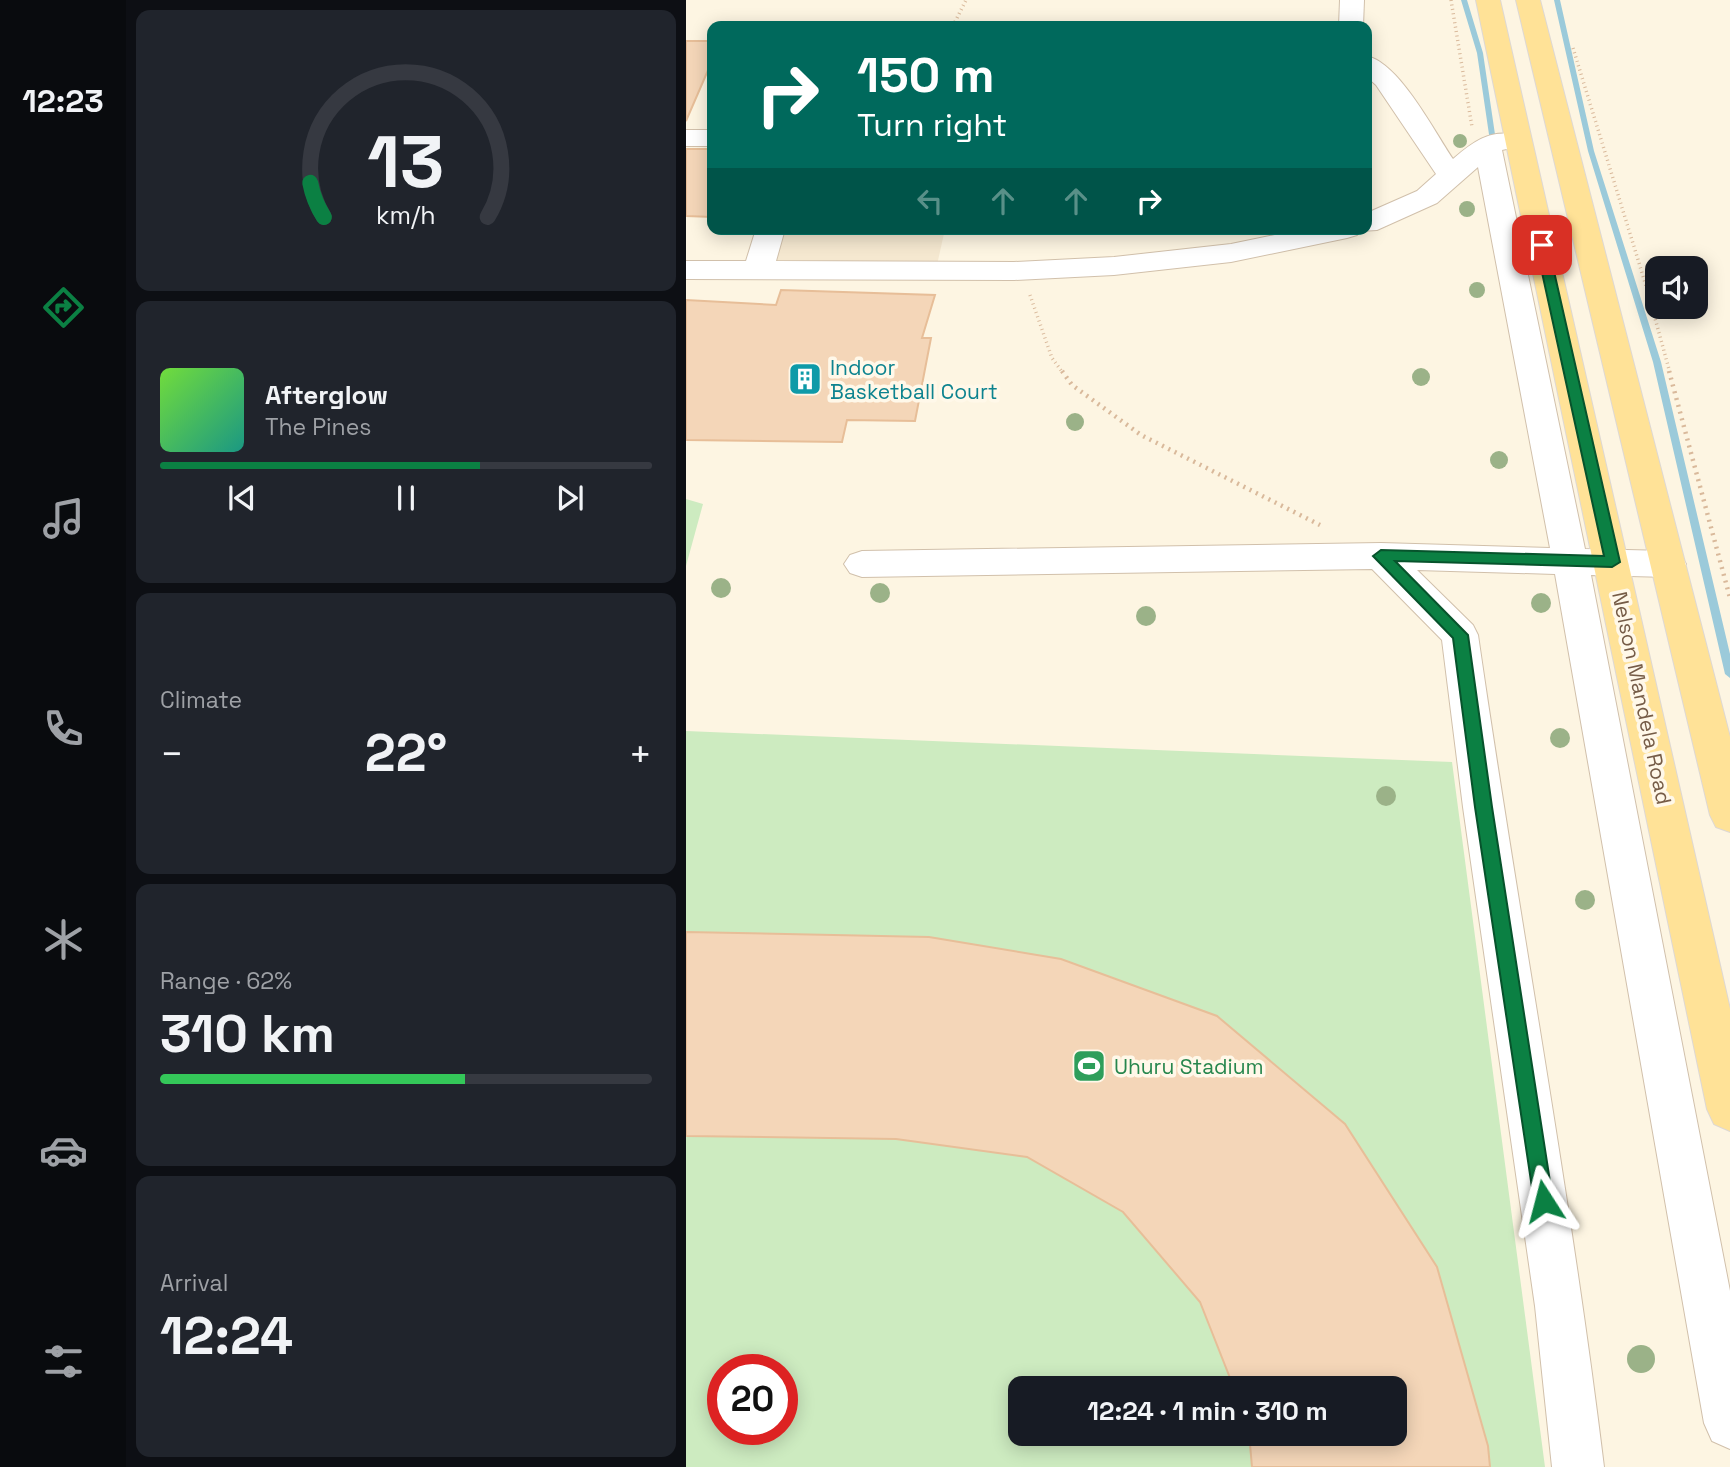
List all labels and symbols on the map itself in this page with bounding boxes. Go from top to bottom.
pin [1512,215,1572,275]
place label: Indoor Basketball Court [830,354,998,405]
building icon: Indoor Basketball Court [786,360,824,398]
street label: Nelson Mandela Road [1606,589,1678,807]
sports icon: Uhuru Stadium [1070,1047,1108,1085]
place label: Uhuru Stadium [1114,1053,1264,1080]
position arrow [1507,1164,1581,1238]
speed limit sign: 20 [707,1354,798,1445]

